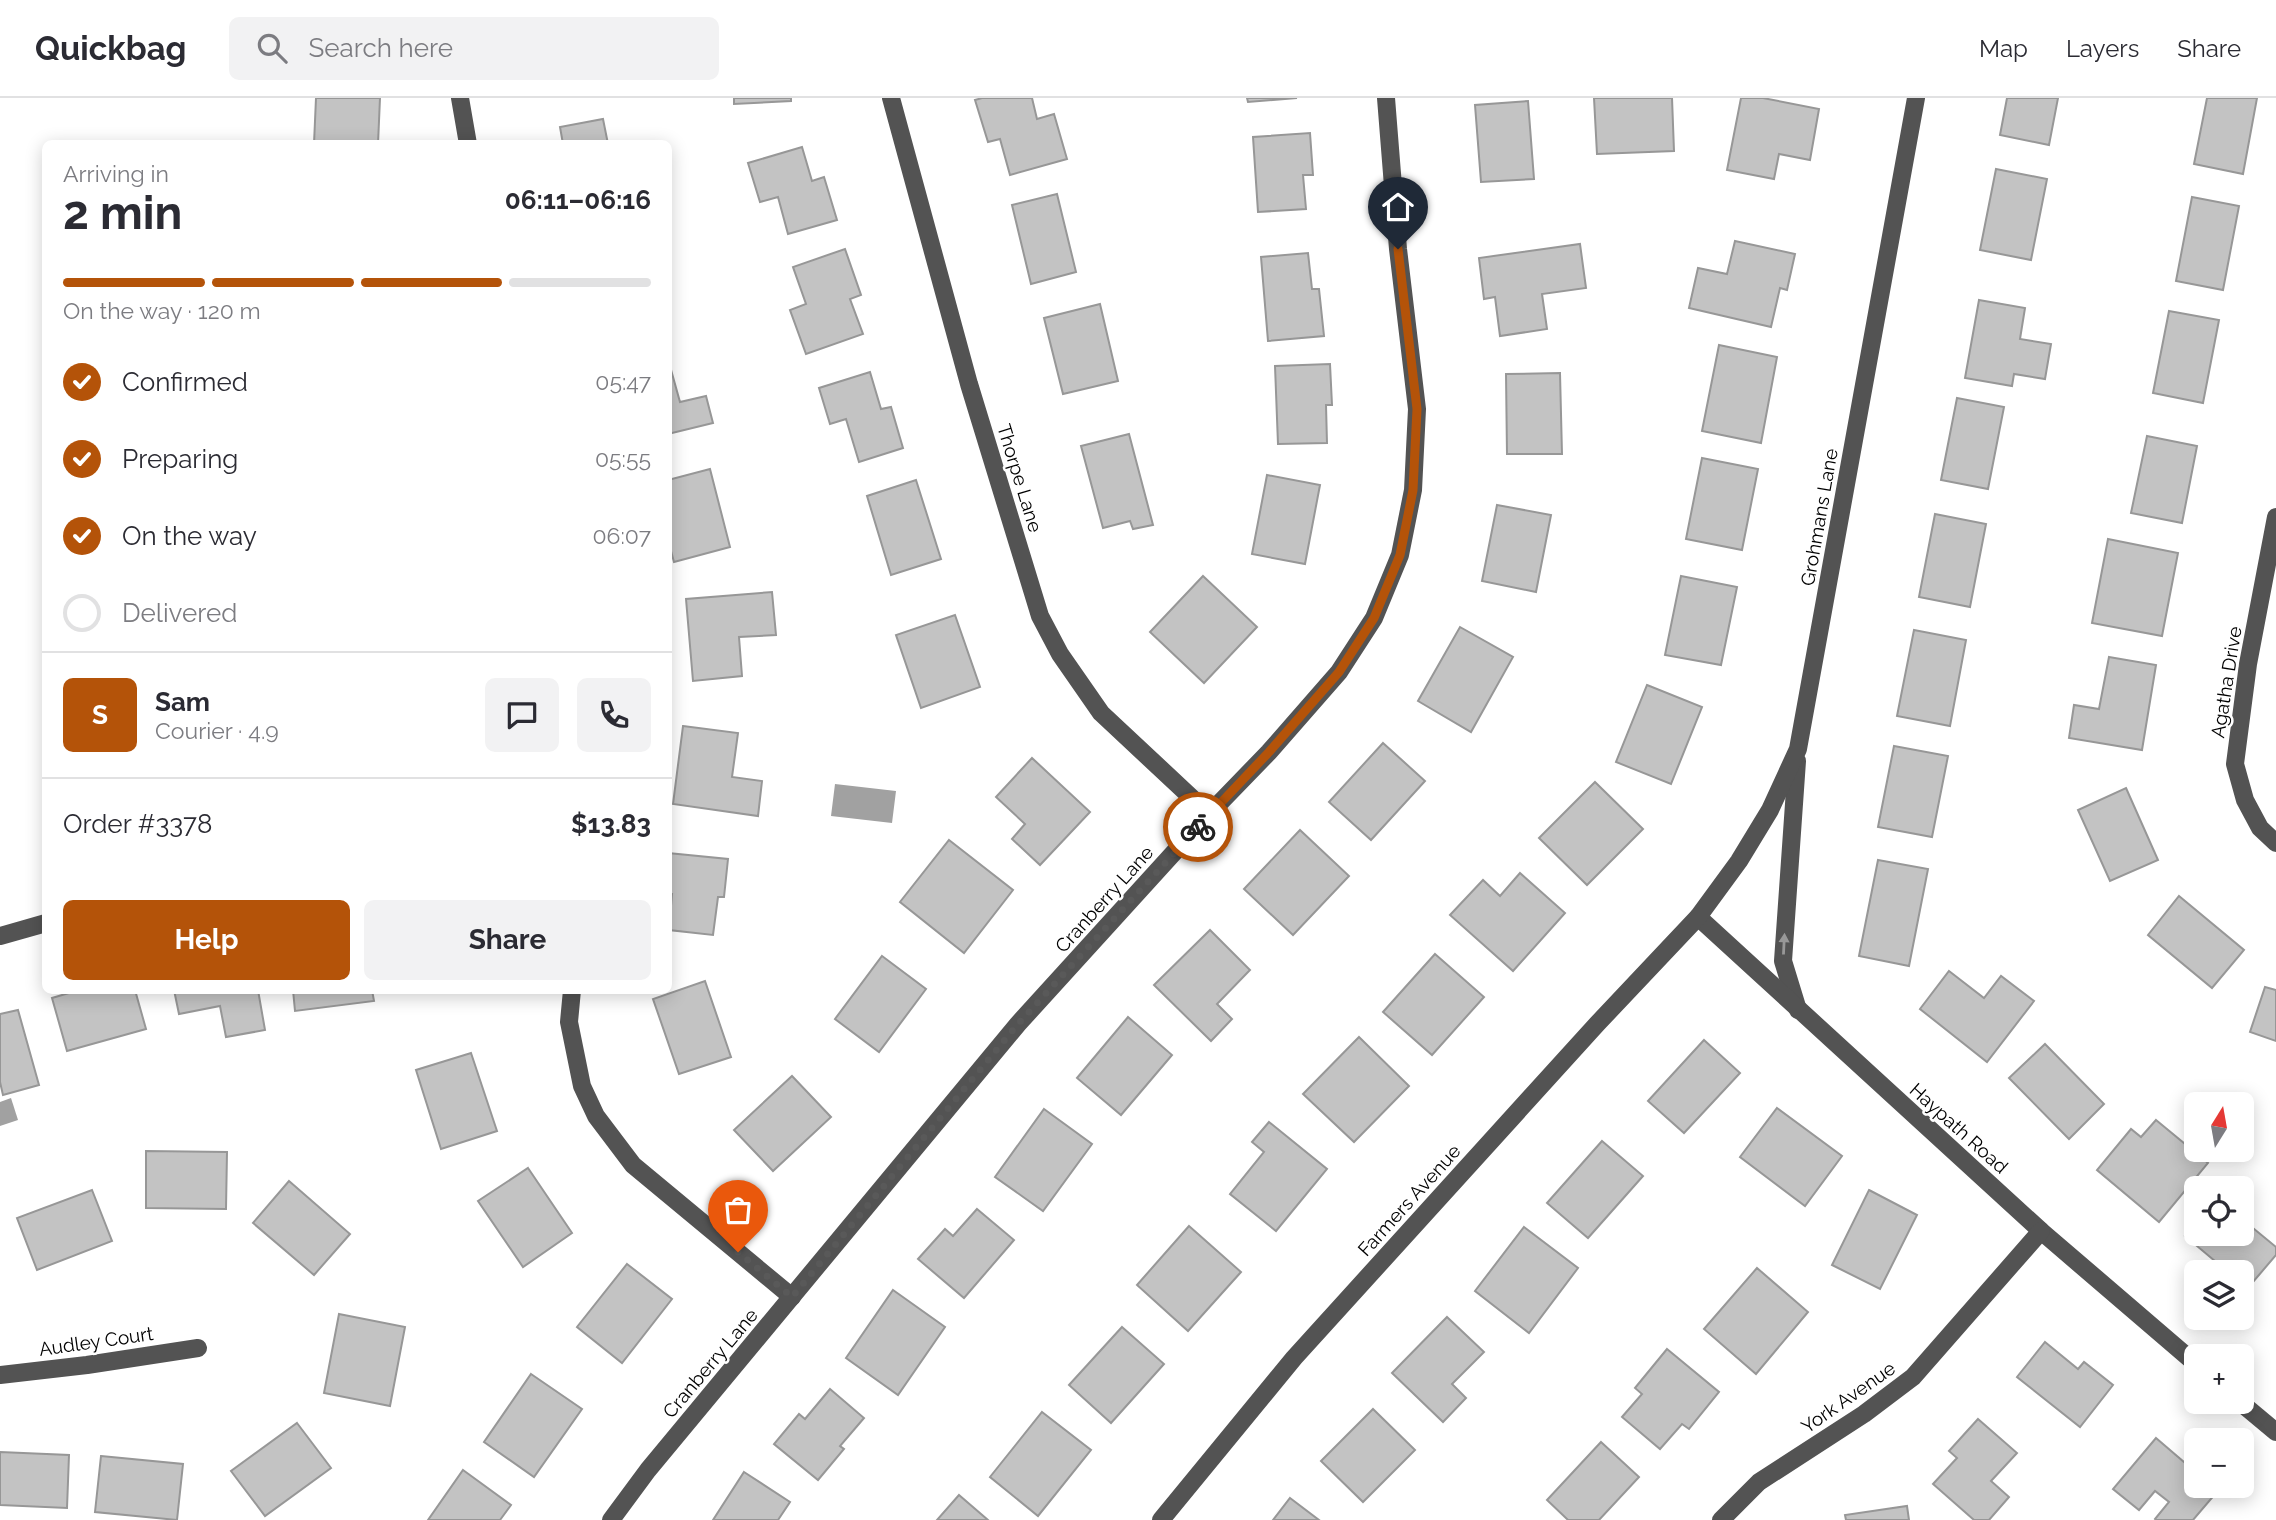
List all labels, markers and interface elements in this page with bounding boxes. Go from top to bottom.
search box [229,17,719,80]
text: Quickbag [35,29,187,68]
icon: search [253,29,291,67]
text: Search here [309,33,453,63]
text: Map [1979,34,2028,63]
text: Layers [2066,34,2139,63]
text: Share [2177,34,2241,63]
text: Arriving in [63,160,169,187]
pin [1368,177,1428,249]
text: 06:11–06:16 [505,185,651,215]
text: 2 min [63,186,182,240]
icon: home [1379,188,1417,226]
text: On the way · 120 m [63,297,261,324]
icon: check [63,363,101,401]
text: Confirmed [122,367,248,397]
text: 05:47 [595,368,651,395]
street label: Thorpe Lane [993,421,1047,535]
icon: check [63,440,101,478]
text: Preparing [122,444,238,474]
text: 05:55 [595,445,651,472]
street label: Grohmans Lane [1796,447,1842,587]
icon: check [63,517,101,555]
text: On the way [122,521,257,551]
text: 06:07 [593,522,651,549]
text: Delivered [122,598,237,628]
street label: Agatha Drive [2206,625,2246,739]
button: chat [485,678,559,752]
button: phone [577,678,651,752]
text: Sam [155,687,210,717]
text: S [92,700,108,730]
text: Courier · 4.9 [155,717,279,744]
courier [1163,792,1233,862]
icon: bike [1179,808,1217,846]
text: Order #3378 [63,809,212,839]
text: $13.83 [571,809,651,839]
street label: Cranberry Lane [1050,841,1158,957]
button: Help [63,900,350,980]
button: Share [364,900,651,980]
one-way arrow [1779,933,1790,955]
street label: Haypath Road [1906,1078,2012,1178]
north arrow [2184,1092,2254,1162]
map controls [2184,1092,2254,1498]
street label: Farmers Avenue [1353,1140,1465,1260]
button: locate [2184,1176,2254,1246]
pin [708,1180,768,1252]
icon: bag [719,1191,757,1229]
button: layers [2184,1260,2254,1330]
street label: Cranberry Lane [658,1304,762,1422]
street label: Audley Court [37,1322,155,1360]
button: + [2184,1344,2254,1414]
street label: York Avenue [1797,1357,1899,1437]
button: − [2184,1428,2254,1498]

